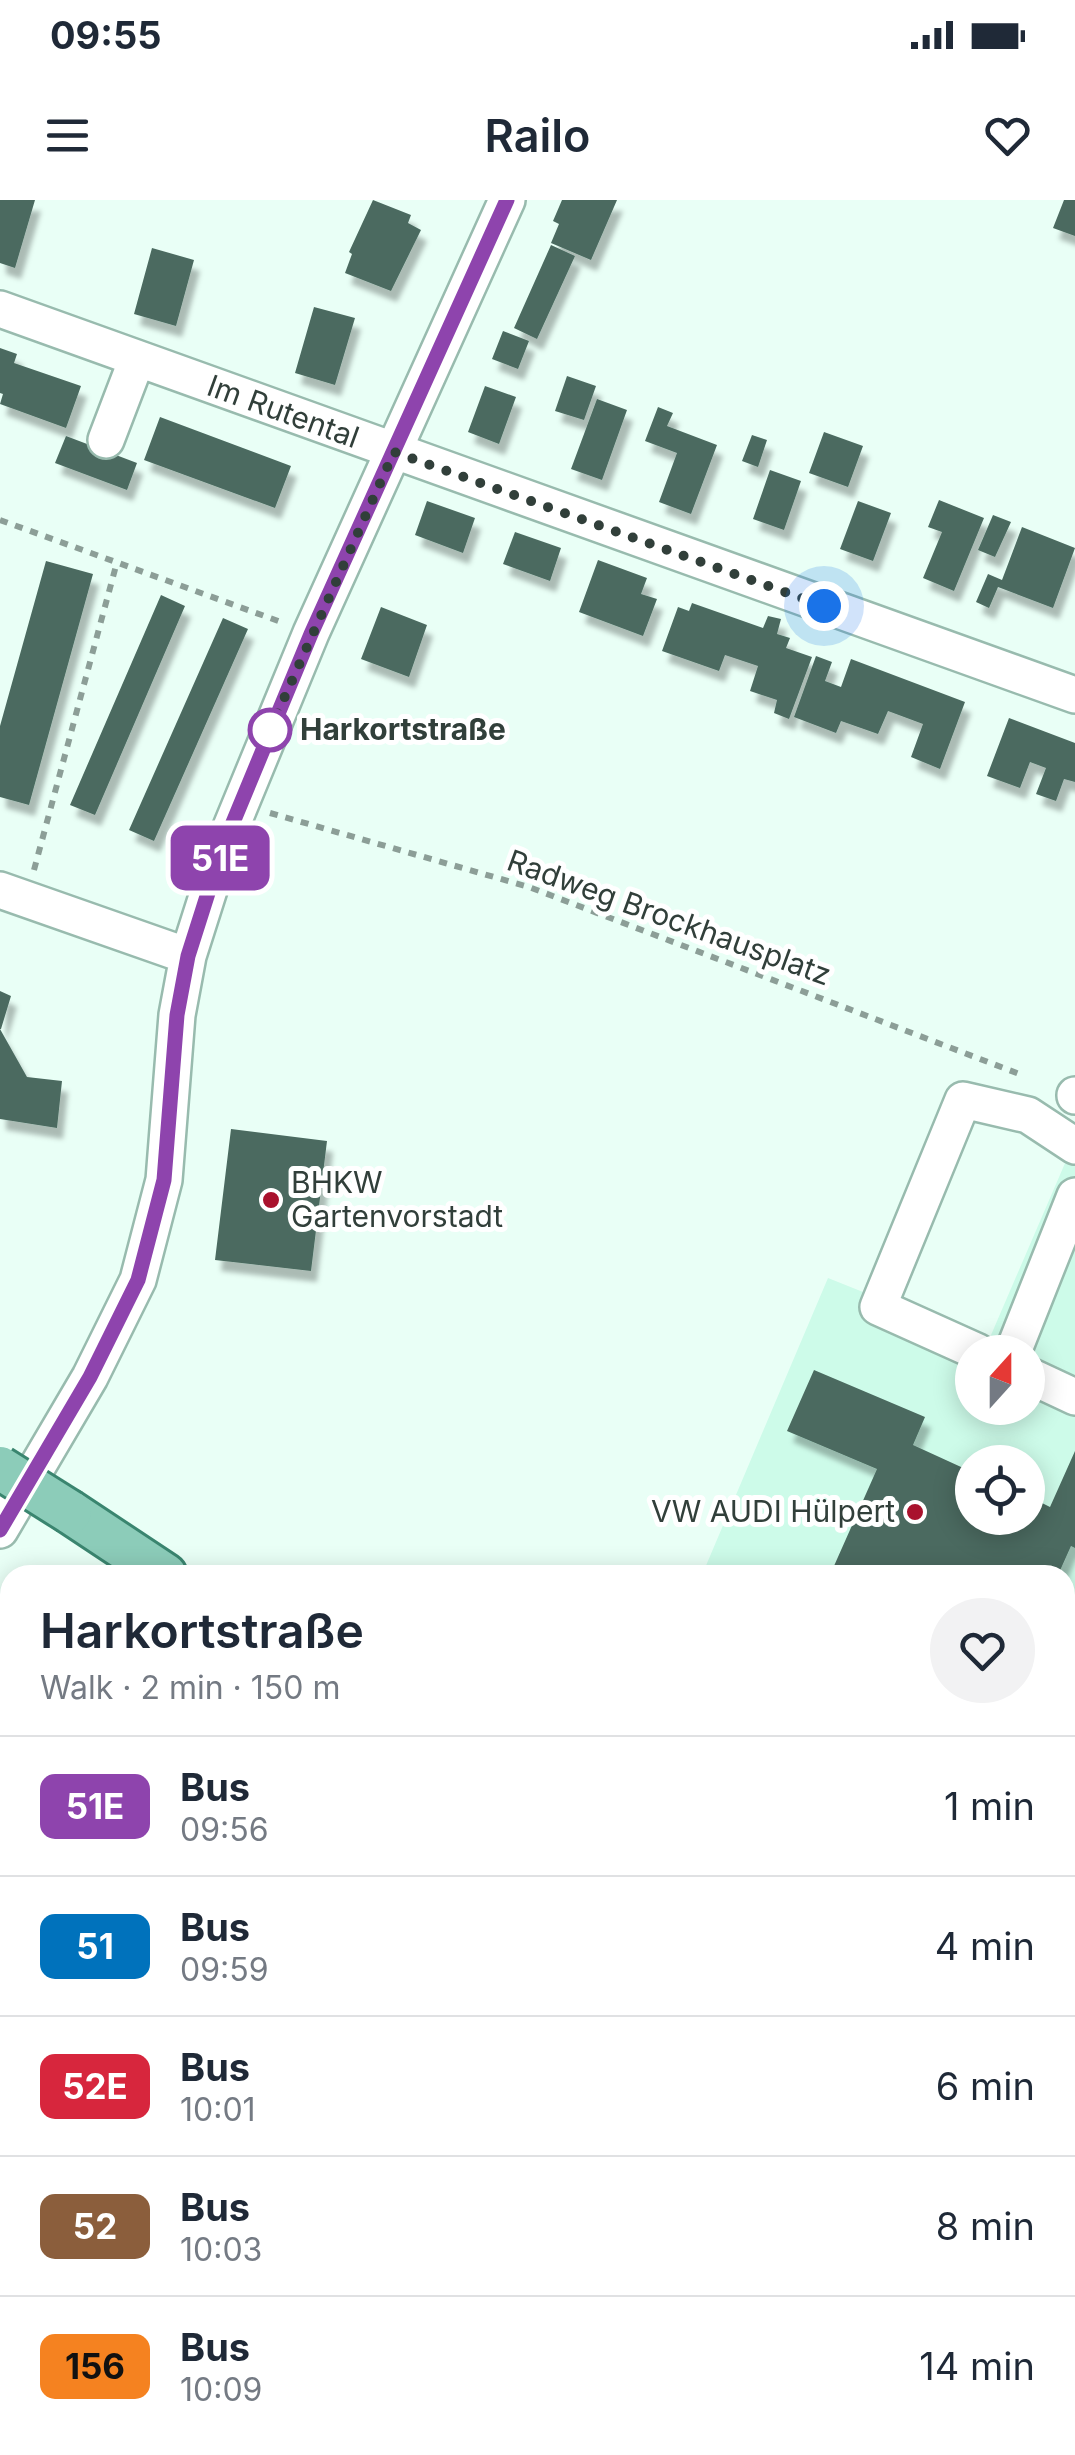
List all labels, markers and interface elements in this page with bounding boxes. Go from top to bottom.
text: 09:55 [50,12,162,58]
icon: menu [40,108,95,163]
text: Railo [485,108,590,163]
icon: heart [980,108,1035,163]
street label: Im Rutental [203,367,364,455]
your location [799,581,849,631]
marker: Harkortstraße [249,709,291,751]
place label: Harkortstraße [300,711,506,747]
line badge: 51E [162,826,278,890]
text: 51E [191,837,249,879]
street label: Radweg Brockhausplatz [503,842,836,992]
place label: BHKW Gartenvorstadt [291,1164,503,1234]
marker: BHKW Gartenvorstadt [260,1189,282,1211]
north arrow [955,1335,1045,1425]
map controls [955,1335,1045,1535]
button: locate [955,1445,1045,1535]
place label: VW AUDI Hülpert [651,1493,895,1529]
marker: VW AUDI Hülpert [904,1501,926,1523]
button: heart [930,1598,1035,1703]
text: Harkortstraße [40,1601,364,1660]
text: Walk · 2 min · 150 m [40,1668,341,1707]
text: Bus [180,1764,250,1810]
text: 1 min [944,1783,1035,1829]
text: 51E [66,1785,124,1827]
text: 09:56 [180,1810,269,1849]
text: Bus [180,1904,250,1950]
text: 4 min [935,1923,1035,1969]
text: 51 [76,1925,114,1967]
text: 09:59 [180,1950,269,1989]
text: Bus [180,2044,250,2090]
text: 6 min [936,2063,1035,2109]
text: 52E [62,2065,128,2107]
text: 10:01 [180,2090,256,2129]
text: Bus [180,2184,250,2230]
text: 8 min [936,2203,1035,2249]
text: 52 [73,2205,117,2247]
text: 10:03 [180,2230,262,2269]
text: Bus [180,2324,250,2370]
text: 14 min [919,2343,1035,2389]
text: 156 [65,2345,125,2387]
text: 10:09 [180,2370,262,2409]

